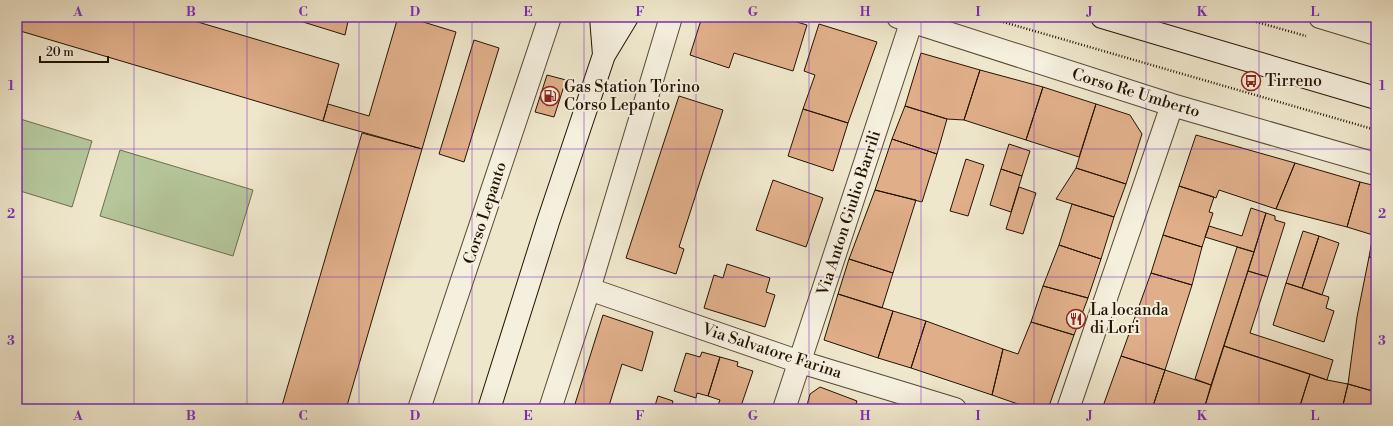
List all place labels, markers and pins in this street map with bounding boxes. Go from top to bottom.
bus stop icon: Tirreno [1240,70,1262,92]
place label: Tirreno [1265,71,1322,91]
place label: Gas Station Torino Corso Lepanto [564,77,700,115]
fuel station icon: Gas Station Torino Corso Lepanto [539,85,561,107]
place label: La locanda di Lori [1090,300,1170,338]
restaurant icon: La locanda di Lori [1065,308,1087,330]

